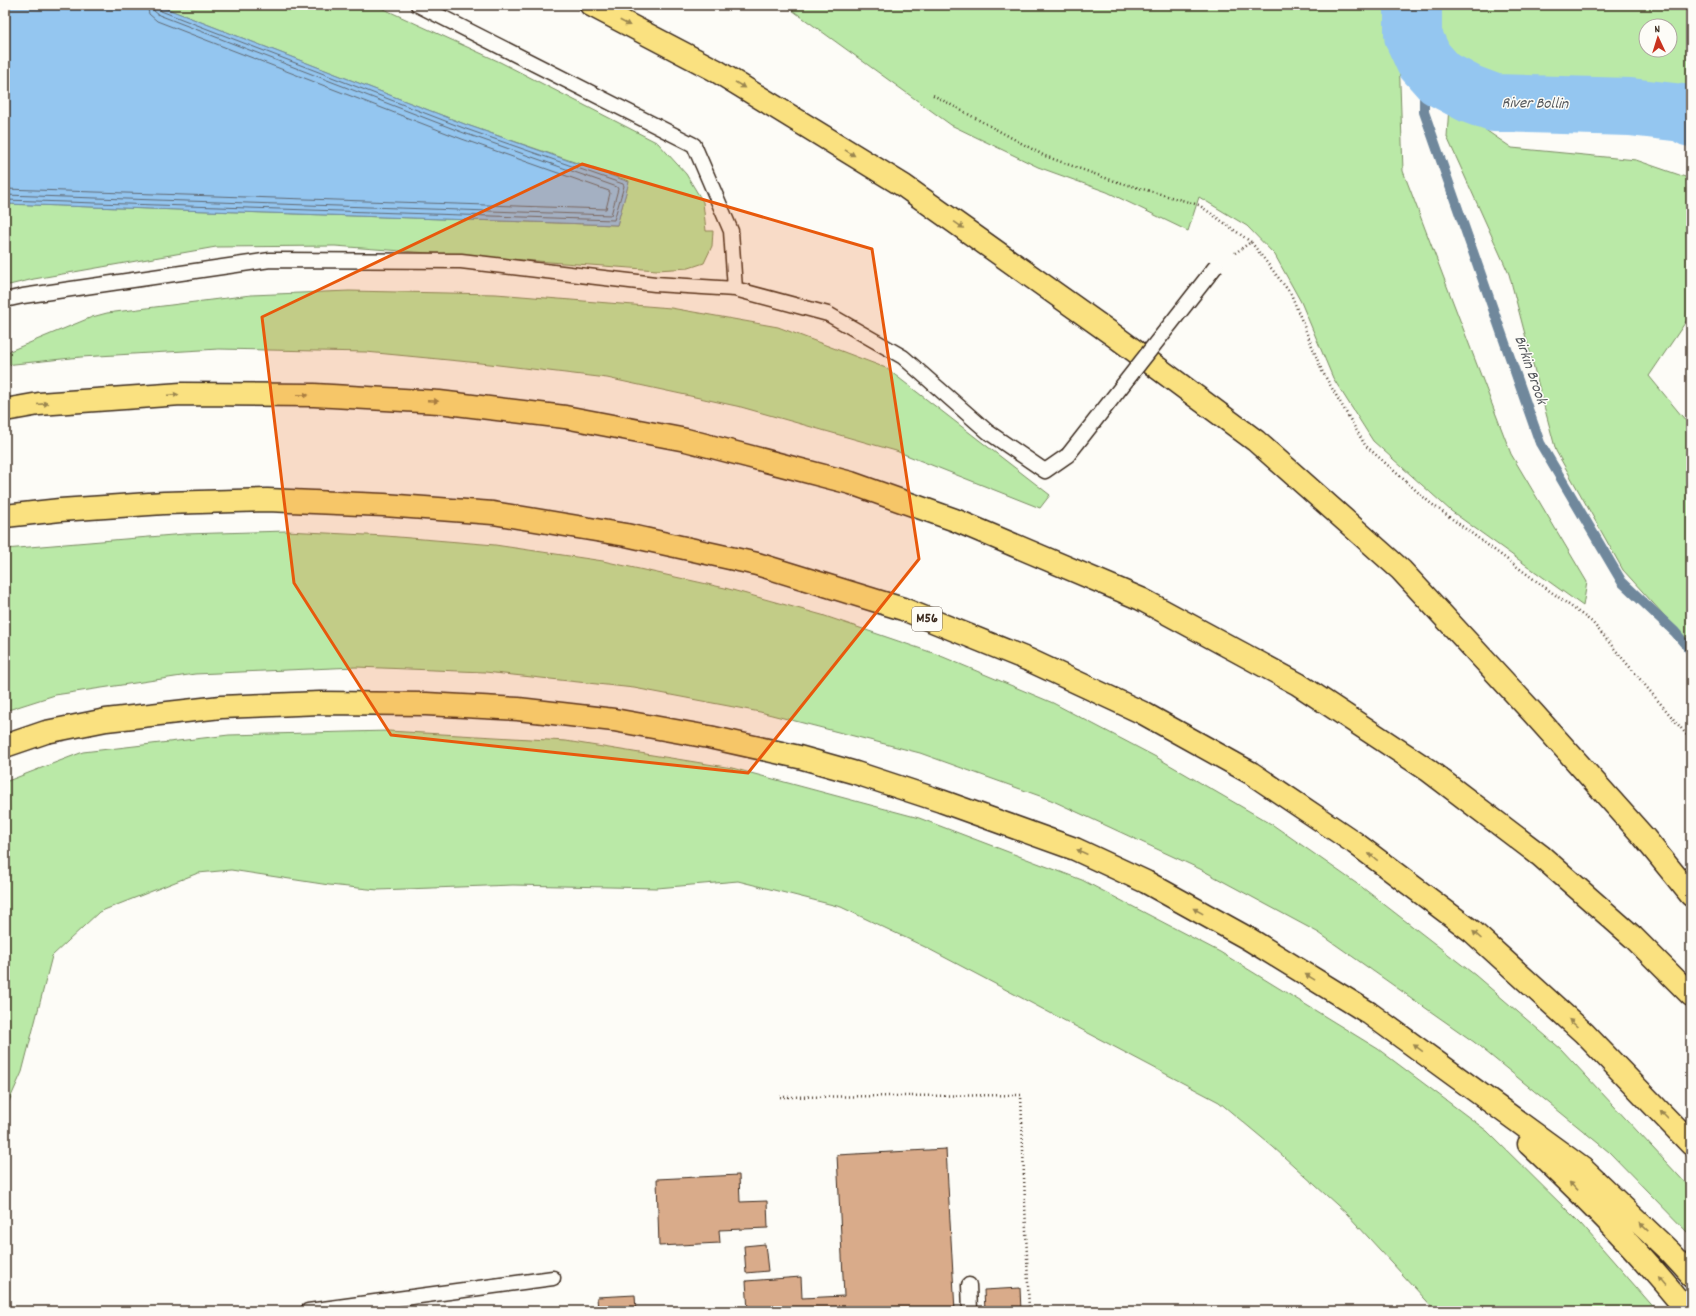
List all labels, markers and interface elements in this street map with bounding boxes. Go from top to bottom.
north arrow [1638,18,1678,58]
one-way arrow [620,20,631,26]
text: N [1654,22,1661,38]
one-way arrow [735,81,745,89]
water label: River Bollin [1501,92,1569,116]
one-way arrow [844,150,856,157]
one-way arrow [954,221,964,229]
water label: Birkin Brook [1508,333,1553,409]
one-way arrow [167,391,179,398]
one-way arrow [297,392,310,398]
one-way arrow [427,398,439,405]
one-way arrow [37,400,49,407]
road number: M56 [912,607,942,631]
one-way arrow [1076,849,1088,855]
one-way arrow [1368,852,1379,861]
one-way arrow [1192,908,1204,914]
one-way arrow [1472,931,1482,940]
one-way arrow [1304,973,1316,980]
one-way arrow [1568,1018,1578,1027]
one-way arrow [1413,1044,1424,1052]
one-way arrow [1660,1110,1669,1120]
one-way arrow [1569,1181,1578,1191]
one-way arrow [1639,1222,1649,1232]
one-way arrow [1658,1275,1667,1286]

